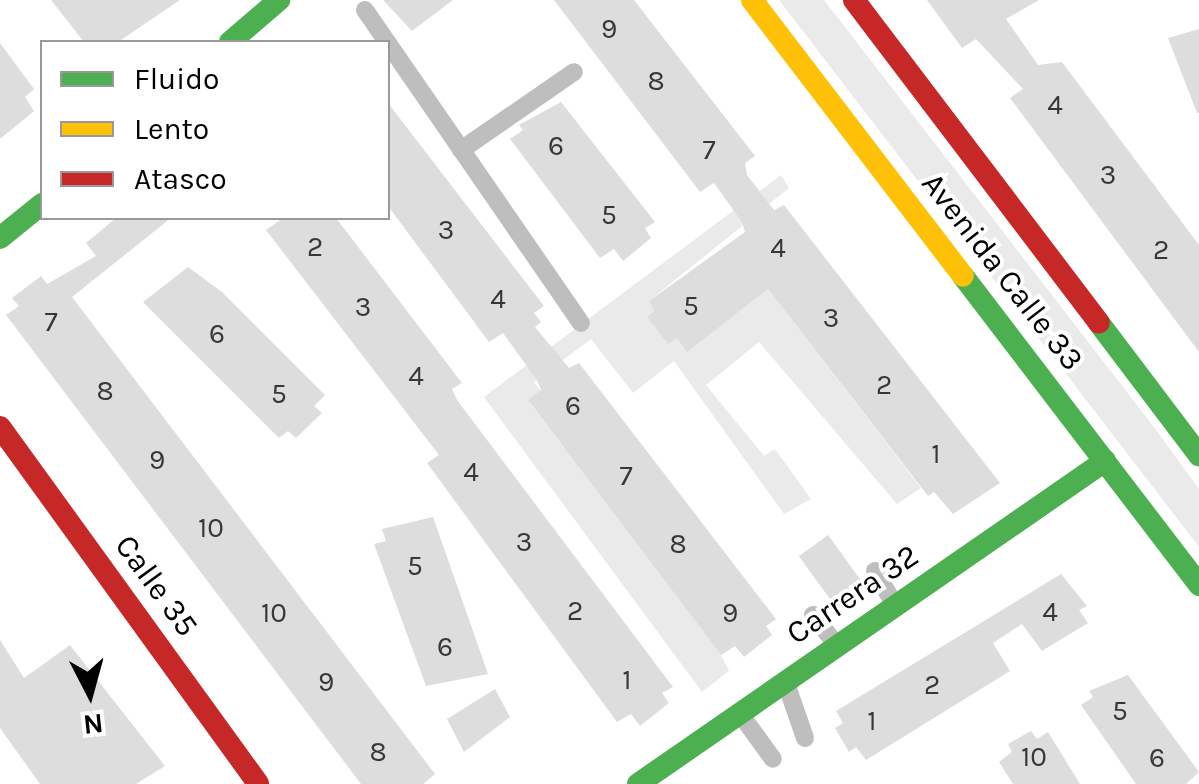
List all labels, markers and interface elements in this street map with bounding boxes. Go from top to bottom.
house number: 9 [601,12,617,46]
legend [40,40,390,220]
text: Fluido [134,61,219,97]
house number: 8 [647,64,665,98]
house number: 4 [1047,88,1063,122]
text: Lento [134,111,209,147]
house number: 6 [548,129,564,163]
house number: 7 [702,133,716,167]
house number: 3 [1100,158,1116,192]
text: Atasco [134,161,227,197]
street label: Avenida Calle 33 [913,166,1091,378]
house number: 5 [601,198,617,232]
house number: 3 [438,213,454,247]
house number: 2 [307,230,323,264]
house number: 4 [770,231,786,265]
house number: 2 [1153,233,1169,267]
house number: 4 [490,282,506,316]
house number: 5 [683,289,699,323]
house number: 3 [355,290,371,324]
house number: 3 [823,301,839,335]
house number: 7 [44,305,58,339]
house number: 6 [209,317,225,351]
house number: 4 [408,359,424,393]
house number: 2 [876,368,892,402]
house number: 8 [96,374,114,408]
house number: 5 [271,377,287,411]
house number: 6 [565,389,581,423]
house number: 1 [931,437,941,471]
house number: 9 [149,443,165,477]
house number: 4 [463,455,479,489]
house number: 7 [619,459,633,493]
house number: 10 [198,511,224,545]
house number: 3 [516,525,532,559]
house number: 8 [669,527,687,561]
street label: Calle 35 [106,528,206,644]
street label: Carrera 32 [780,537,926,653]
house number: 5 [407,549,423,583]
house number: 2 [567,594,583,628]
house number: 4 [1042,595,1058,629]
house number: 10 [261,596,287,630]
house number: 9 [722,596,738,630]
house number: 6 [437,630,453,664]
north arrow [40,644,140,744]
house number: 1 [622,663,632,697]
house number: 9 [318,665,334,699]
house number: 2 [924,668,940,702]
house number: 5 [1112,694,1128,728]
house number: 1 [867,704,877,738]
text: N [81,707,105,742]
house number: 8 [369,735,387,769]
house number: 10 [1021,740,1047,774]
house number: 6 [1149,741,1165,775]

